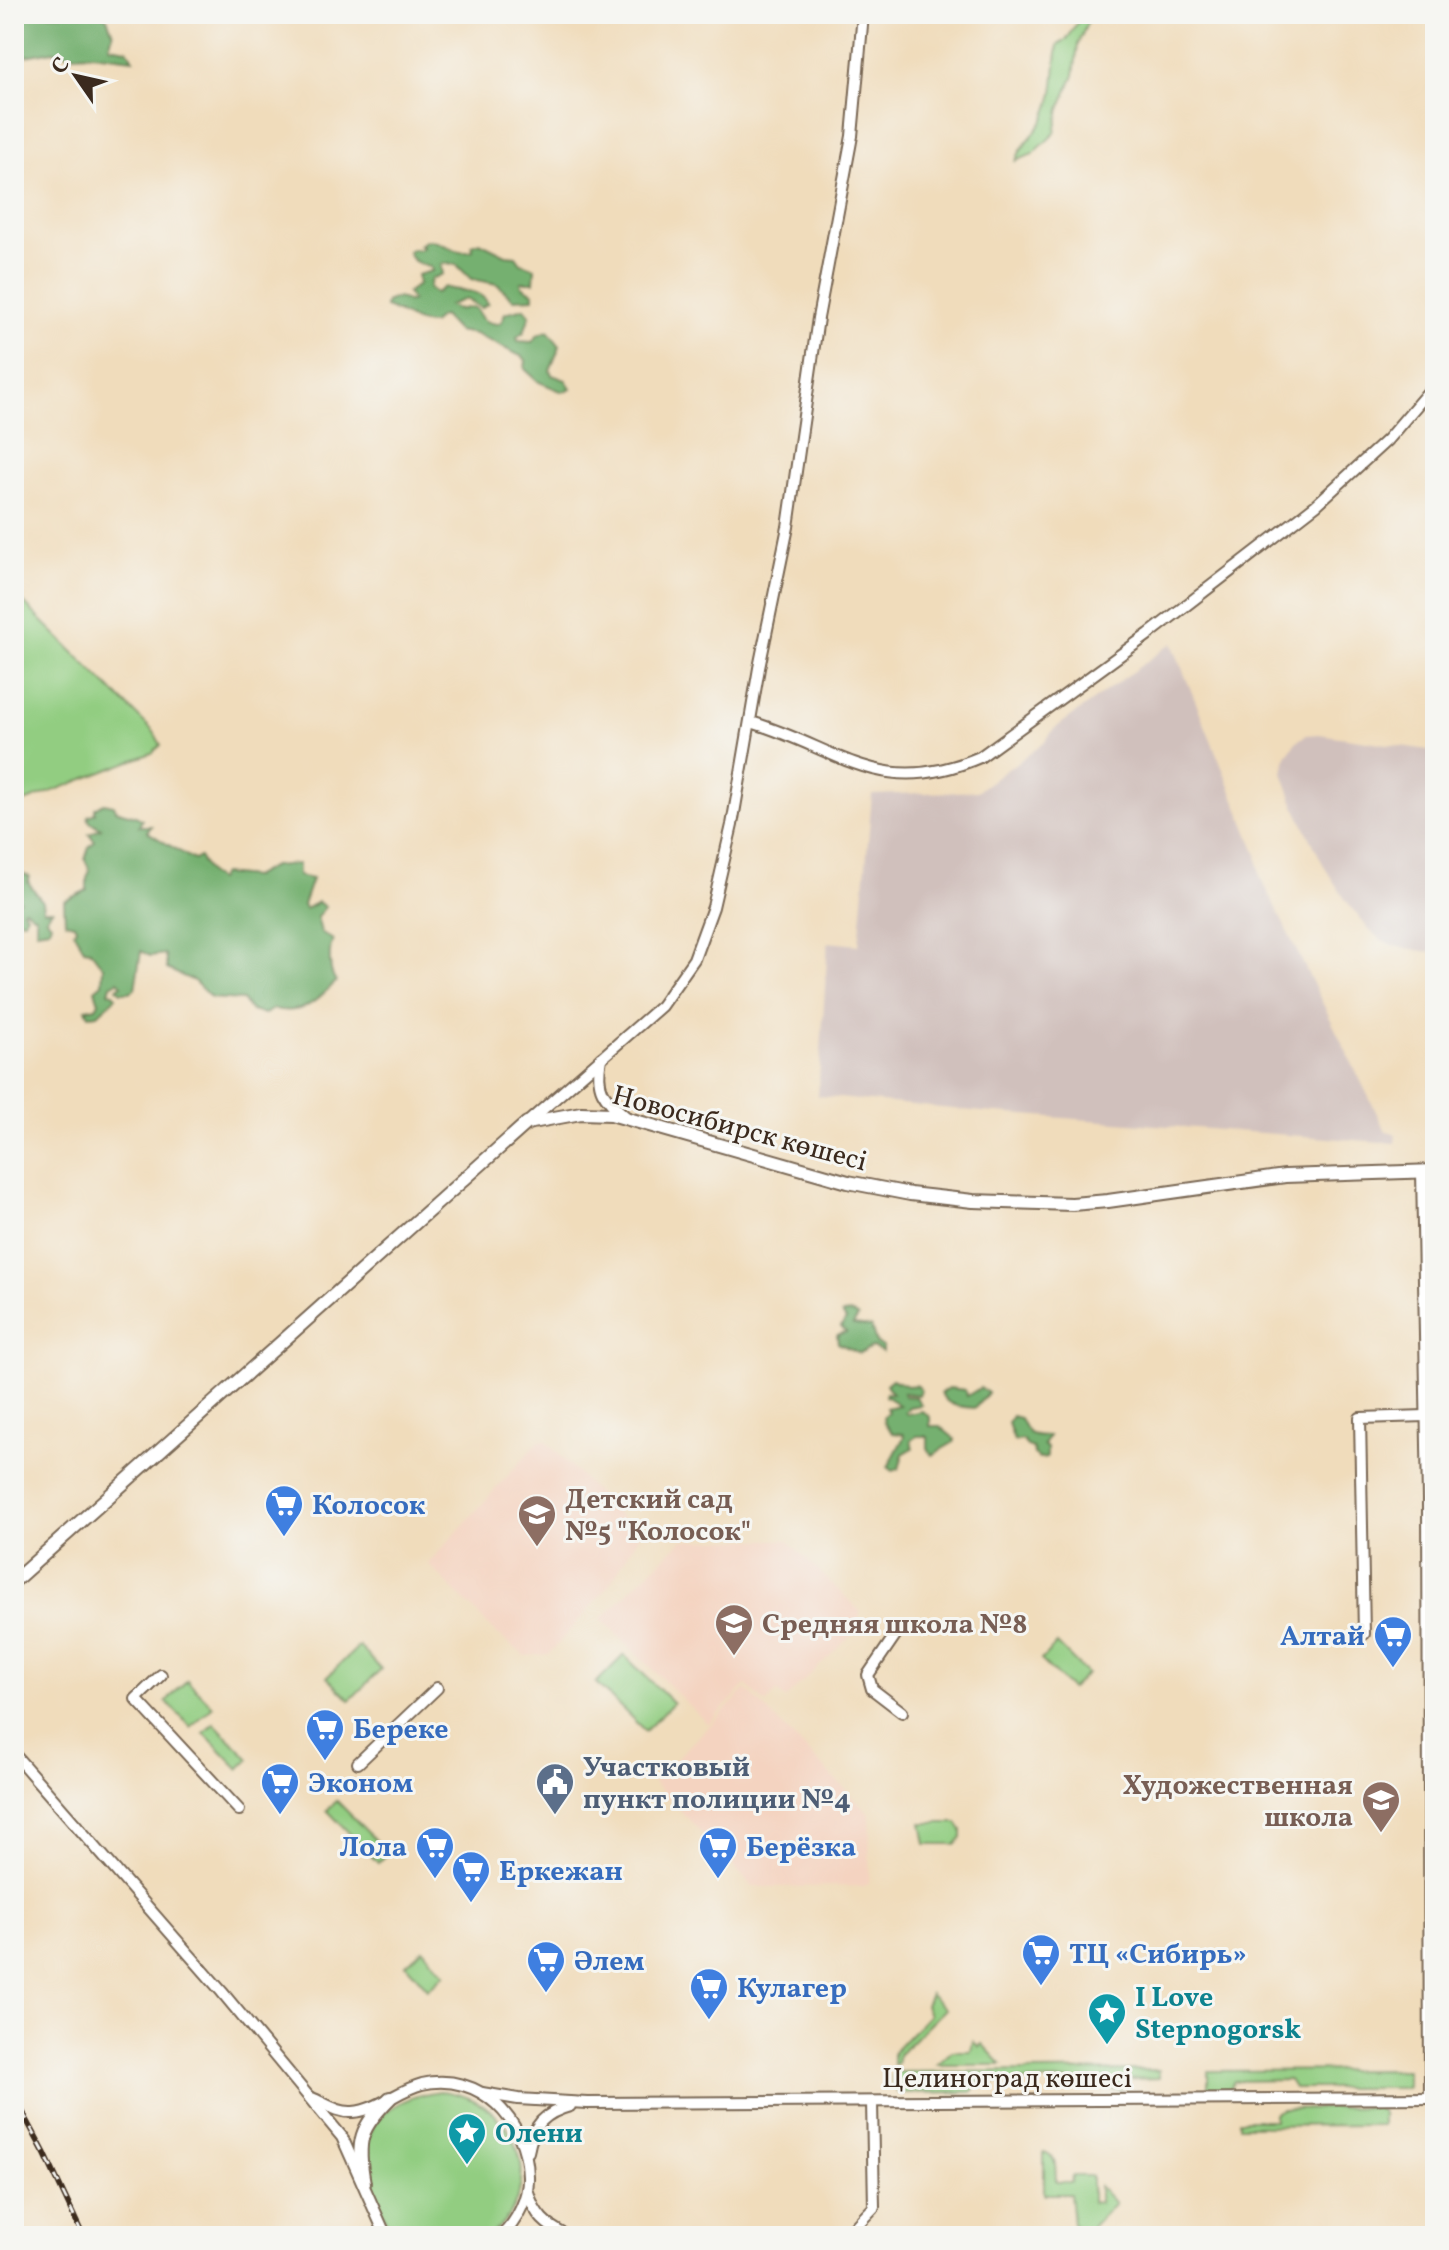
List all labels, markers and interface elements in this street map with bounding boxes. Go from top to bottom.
north arrow [36,36,116,116]
text: С [45,52,78,81]
street label: Новосибирск көшесі [608,1077,871,1182]
place label: Детский сад №5 "Колосок" [565,1481,751,1552]
supermarket icon: Колосок [263,1483,305,1538]
place label: Колосок [312,1487,426,1526]
school or university icon: Детский сад №5 "Колосок" [516,1493,558,1548]
school or university icon: Средняя школа №8 [713,1602,755,1657]
place label: Средняя школа №8 [762,1606,1027,1645]
supermarket icon: Алтай [1372,1614,1414,1669]
place label: Алтай [1280,1618,1365,1657]
supermarket icon: Береке [304,1707,346,1762]
place label: Береке [353,1711,449,1750]
place label: Участковый пункт полиции №4 [583,1749,851,1820]
supermarket icon: Эконом [259,1761,301,1816]
public building icon: Участковый пункт полиции №4 [534,1761,576,1816]
place label: Эконом [308,1765,413,1804]
place label: Художественная школа [1122,1767,1353,1838]
school or university icon: Художественная школа [1360,1779,1402,1834]
supermarket icon: Лола [414,1825,456,1880]
supermarket icon: Берёзка [697,1825,739,1880]
place label: Лола [340,1829,407,1868]
place label: Берёзка [746,1829,856,1868]
supermarket icon: Еркежан [450,1849,492,1904]
place label: Еркежан [499,1853,623,1892]
supermarket icon: ТЦ «Сибирь» [1020,1932,1062,1987]
place label: ТЦ «Сибирь» [1069,1936,1247,1975]
supermarket icon: Әлем [525,1939,567,1994]
place label: Әлем [574,1943,644,1982]
supermarket icon: Кулагер [688,1966,730,2021]
place label: Кулагер [737,1970,847,2009]
place label: I Love Stepnogorsk [1135,1979,1301,2050]
place icon: I Love Stepnogorsk [1086,1991,1128,2046]
street label: Целиноград көшесі [882,2060,1132,2099]
place icon: Олени [446,2111,488,2166]
place label: Олени [495,2115,583,2154]

